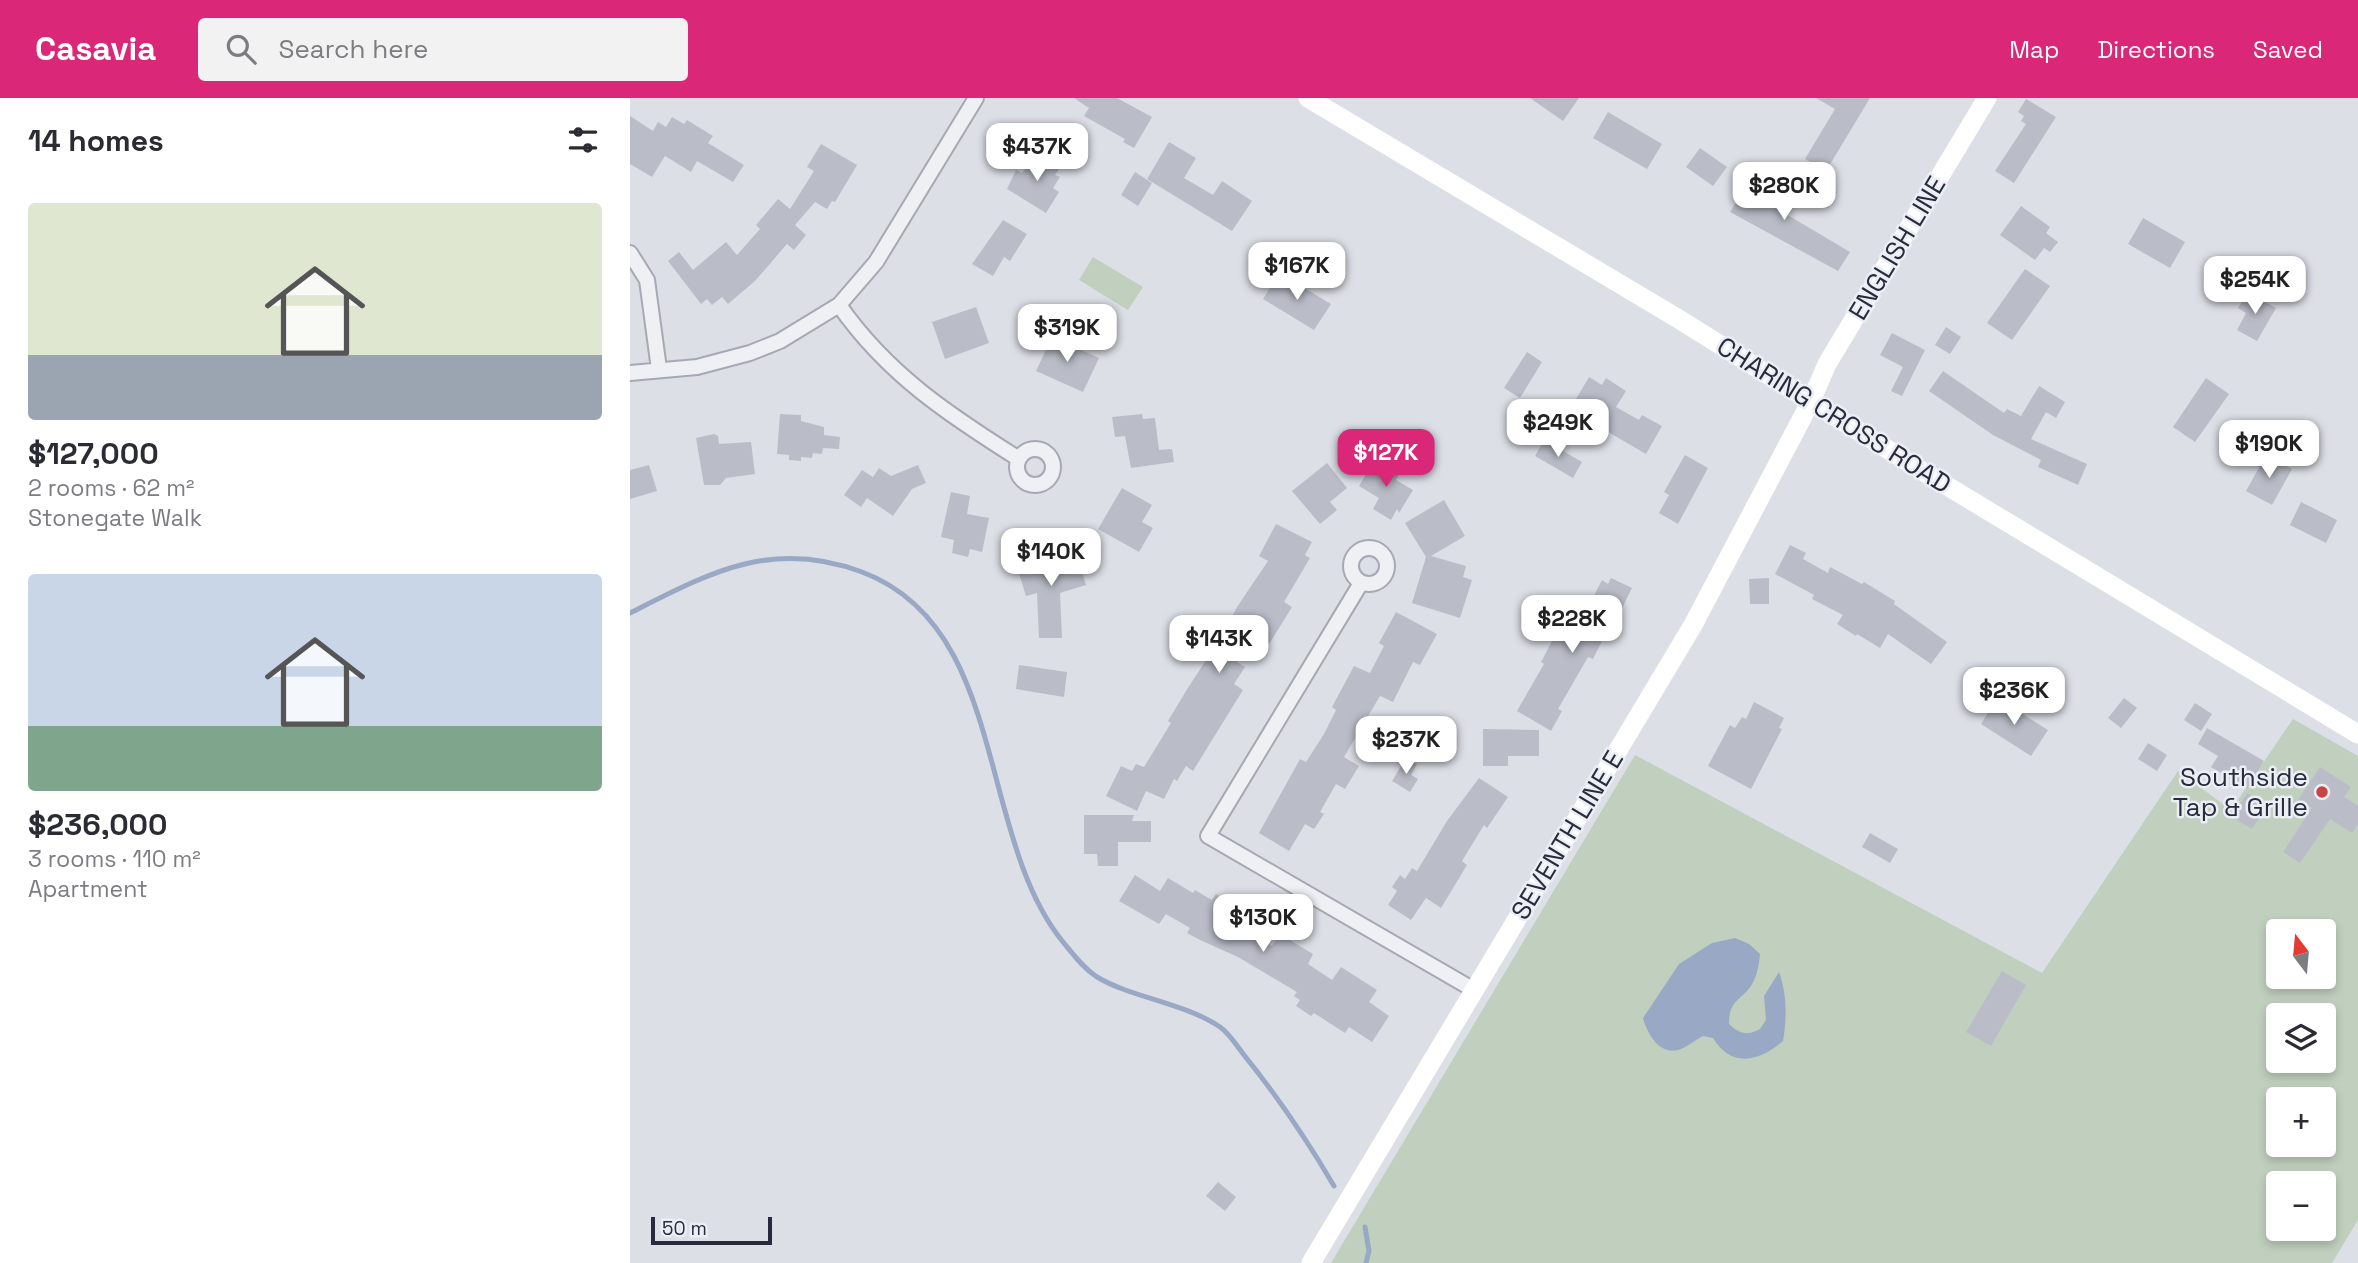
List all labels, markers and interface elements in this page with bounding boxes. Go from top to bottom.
search box [198,18,688,81]
text: Casavia [35,28,156,70]
icon: search [222,30,260,68]
text: Search here [278,32,428,66]
text: Map [2009,34,2059,65]
text: Directions [2097,34,2215,65]
text: Saved [2253,34,2323,65]
text: 14 homes [28,121,164,160]
icon: filters [564,121,602,159]
pin: $437K [988,123,1086,183]
text: $437K [1002,131,1072,161]
pin: $280K [1735,162,1833,222]
text: $280K [1749,170,1819,200]
street label: ENGLISH LINE [1841,170,1953,326]
pin: $167K [1248,242,1346,302]
icon: home [252,248,378,374]
text: $167K [1264,250,1330,280]
pin: $254K [2206,256,2304,316]
text: $254K [2220,264,2290,294]
pin: $319K [1018,304,1116,364]
text: $319K [1034,312,1100,342]
street label: CHARING CROSS ROAD [1710,329,1958,501]
pin: $249K [1509,400,1607,459]
text: $249K [1523,407,1593,437]
pin: $190K [2220,420,2318,480]
text: $190K [2235,428,2303,458]
pin: $127K [1337,430,1435,489]
text: $127,000 [28,434,159,473]
text: $127K [1354,437,1418,467]
text: 2 rooms · 62 m² [28,473,194,503]
text: Stonegate Walk [28,503,202,533]
pin: $140K [1002,528,1100,588]
text: $140K [1017,536,1085,566]
pin: $228K [1523,596,1621,655]
text: $228K [1537,603,1607,633]
pin: $143K [1170,616,1268,675]
icon: home [252,619,378,745]
text: $143K [1185,623,1253,653]
pin: $236K [1965,668,2063,727]
text: $236K [1979,675,2049,705]
pin: $237K [1357,716,1455,776]
text: $237K [1372,724,1440,754]
street label: SEVENTH LINE E [1503,744,1631,926]
place label: Southside Tap & Grille [2173,760,2308,824]
marker: Southside Tap & Grille [2314,784,2330,800]
text: $236,000 [28,805,168,844]
text: 3 rooms · 110 m² [28,844,201,874]
text: Apartment [28,874,148,904]
pin: $130K [1214,894,1312,954]
text: $130K [1229,902,1297,932]
north arrow [2266,919,2336,989]
map controls [2266,919,2336,1241]
button: layers [2266,1003,2336,1073]
button: + [2266,1087,2336,1157]
button: − [2266,1171,2336,1241]
scale bar [651,1214,772,1246]
text: 50 m [662,1216,707,1241]

